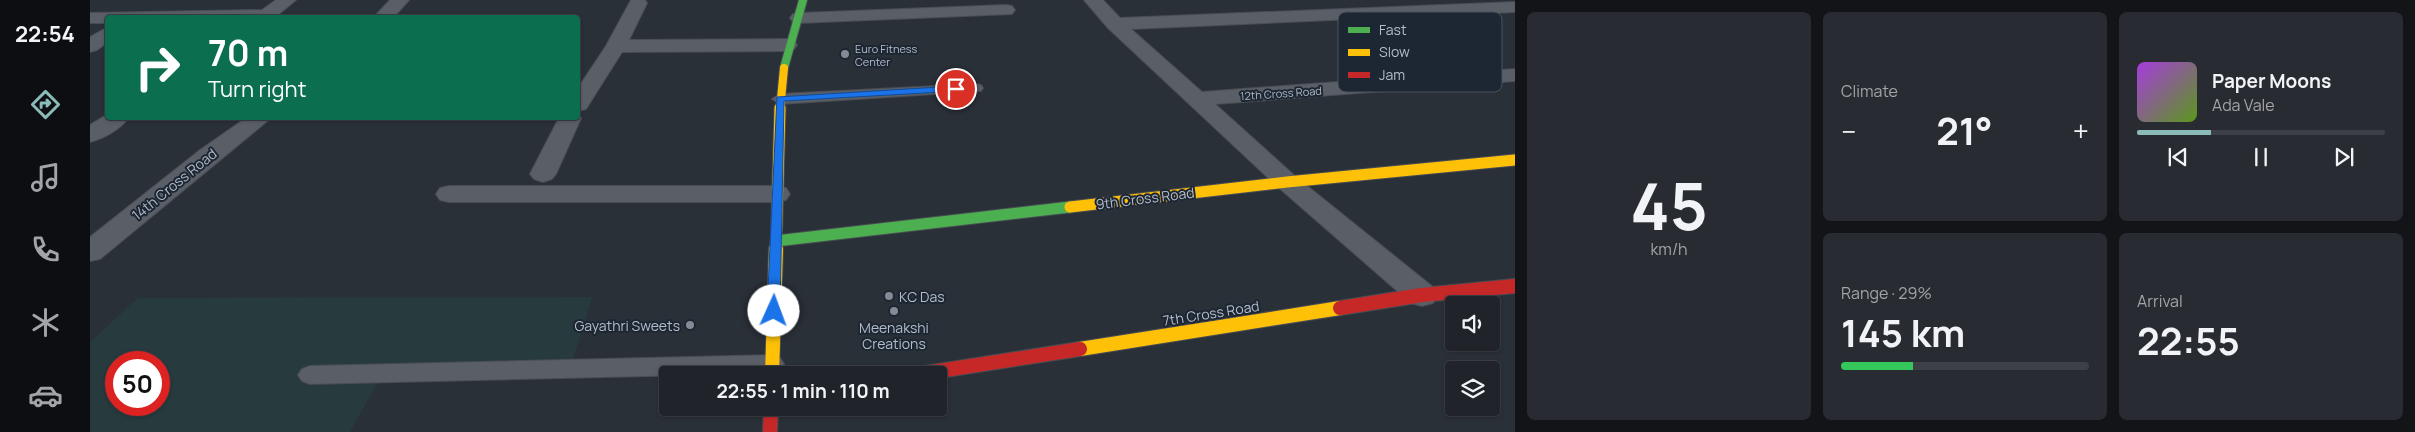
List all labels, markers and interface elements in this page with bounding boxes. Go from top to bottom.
legend [1338,12,1502,92]
text: 22:54 [15,19,75,49]
text: Fast [1379,20,1407,39]
text: 70 m [208,29,288,77]
icon: right [125,35,190,100]
place label: Euro Fitness Center [855,41,918,69]
text: Slow [1379,42,1410,61]
marker: Euro Fitness Center [839,48,851,60]
text: Jam [1379,65,1405,84]
pin [935,68,977,110]
text: Paper Moons [2212,68,2331,94]
text: Turn right [208,74,306,104]
icon: arrive [942,75,970,103]
text: Climate [1841,80,1898,102]
street label: 12th Cross Road [1240,83,1322,103]
icon: directions [28,87,63,122]
text: Ada Vale [2212,94,2275,116]
text: 21° [1936,104,1993,156]
text: − [1841,112,1856,150]
text: + [2073,112,2089,150]
icon: previous [2164,143,2192,171]
icon: pause [2247,143,2275,171]
icon: next [2330,143,2358,171]
street label: 14th Cross Road [128,144,220,224]
icon: music [28,160,63,195]
text: 45 [1630,161,1708,250]
street label: 9th Cross Road [1095,183,1195,213]
icon: phone [28,232,63,267]
text: km/h [1650,238,1688,260]
text: Range · 29% [1841,282,1932,304]
position arrow [747,284,799,336]
place label: KC Das [899,287,945,306]
marker: KC Das [883,290,895,302]
text: Arrival [2137,290,2183,312]
street label: 7th Cross Road [1161,296,1261,330]
map controls [1445,296,1500,416]
button: sound [1445,296,1500,351]
icon: climate [28,305,63,340]
marker: Meenakshi Creations [888,305,900,317]
text: 145 km [1841,306,1965,358]
text: 22:55 [2137,314,2240,366]
place label: Gayathri Sweets [574,316,680,335]
place label: Meenakshi Creations [859,318,929,353]
marker: Gayathri Sweets [684,319,696,331]
speed limit sign: 50 [105,351,170,416]
button: layers [1445,361,1500,416]
icon: car [28,378,63,413]
text: 22:55 · 1 min · 110 m [716,378,890,404]

